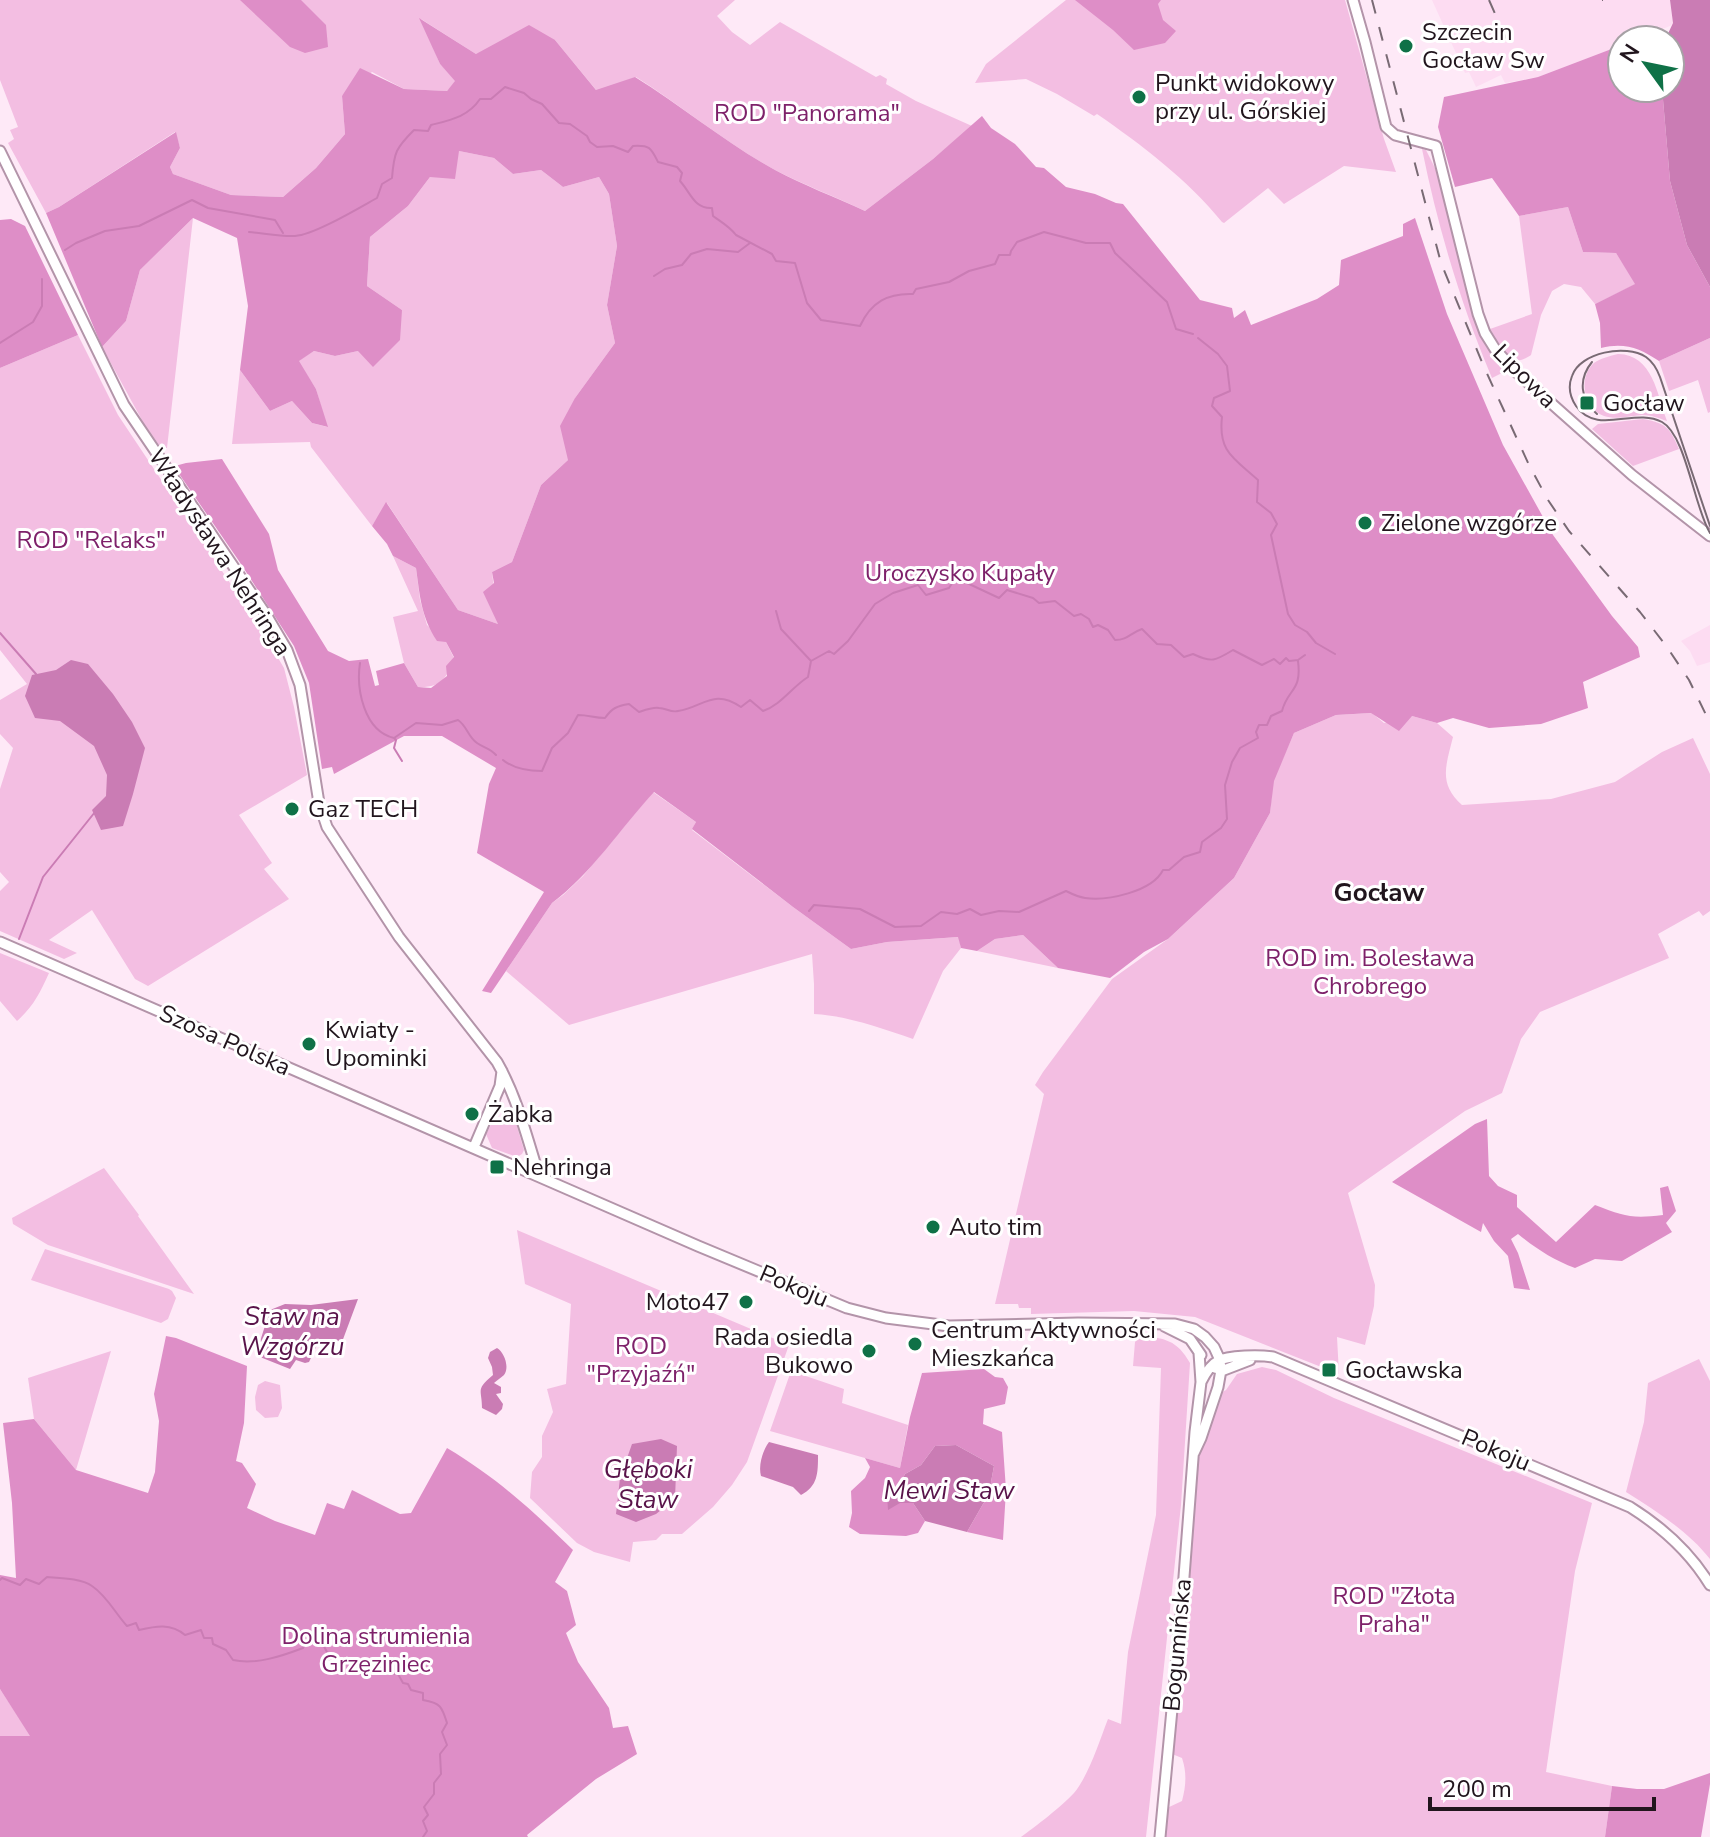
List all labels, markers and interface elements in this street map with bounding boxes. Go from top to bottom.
place label: Szczecin Gocław Sw [1422,16,1545,76]
north arrow [1606,24,1686,104]
marker: Szczecin Gocław Sw [1397,37,1415,55]
text: N [1613,39,1647,69]
place label: Punkt widokowy przy ul. Górskiej [1155,67,1335,127]
marker: Punkt widokowy przy ul. Górskiej [1130,88,1148,106]
park label: ROD "Panorama" [714,97,900,129]
street label: Lipowa [1486,337,1564,415]
place label: Gocław [1603,387,1685,419]
marker: Gocław [1578,394,1596,412]
street label: Władysława Nehringa [141,442,299,662]
place label: Zielone wzgórze [1381,507,1557,539]
marker: Zielone wzgórze [1356,514,1374,532]
park label: ROD "Relaks" [17,524,165,556]
park label: Uroczysko Kupały [865,557,1056,589]
place label: Gaz TECH [308,793,418,825]
marker: Gaz TECH [283,800,301,818]
district label: Gocław [1334,875,1424,910]
park label: ROD im. Bolesława Chrobrego [1265,942,1475,1002]
street label: Szosa Polska [154,997,296,1083]
place label: Kwiaty - Upominki [325,1014,427,1074]
marker: Kwiaty - Upominki [300,1035,318,1053]
place label: Żabka [488,1098,553,1130]
marker: Żabka [463,1105,481,1123]
place label: Nehringa [513,1151,612,1183]
marker: Nehringa [488,1158,506,1176]
place label: Auto tim [949,1211,1042,1243]
marker: Auto tim [924,1218,942,1236]
street label: Pokoju [755,1257,833,1315]
place label: Moto47 [646,1286,730,1318]
marker: Moto47 [737,1293,755,1311]
water label: Staw na Wzgórzu [240,1299,344,1364]
place label: Centrum Aktywności Mieszkańca [931,1314,1156,1374]
place label: Rada osiedla Bukowo [714,1321,853,1381]
park label: ROD "Przyjaźń" [587,1330,695,1390]
marker: Centrum Aktywności Mieszkańca [906,1335,924,1353]
marker: Rada osiedla Bukowo [860,1342,878,1360]
place label: Gocławska [1345,1354,1463,1386]
marker: Gocławska [1320,1361,1338,1379]
street label: Pokoju [1457,1421,1535,1479]
water label: Głęboki Staw [604,1452,693,1517]
water label: Mewi Staw [883,1473,1016,1508]
street label: Bogumińska [1155,1577,1199,1713]
park label: ROD "Złota Praha" [1332,1580,1456,1640]
park label: Dolina strumienia Grzęziniec [281,1620,471,1680]
scale bar [1430,1761,1654,1811]
text: 200 m [1442,1773,1512,1805]

